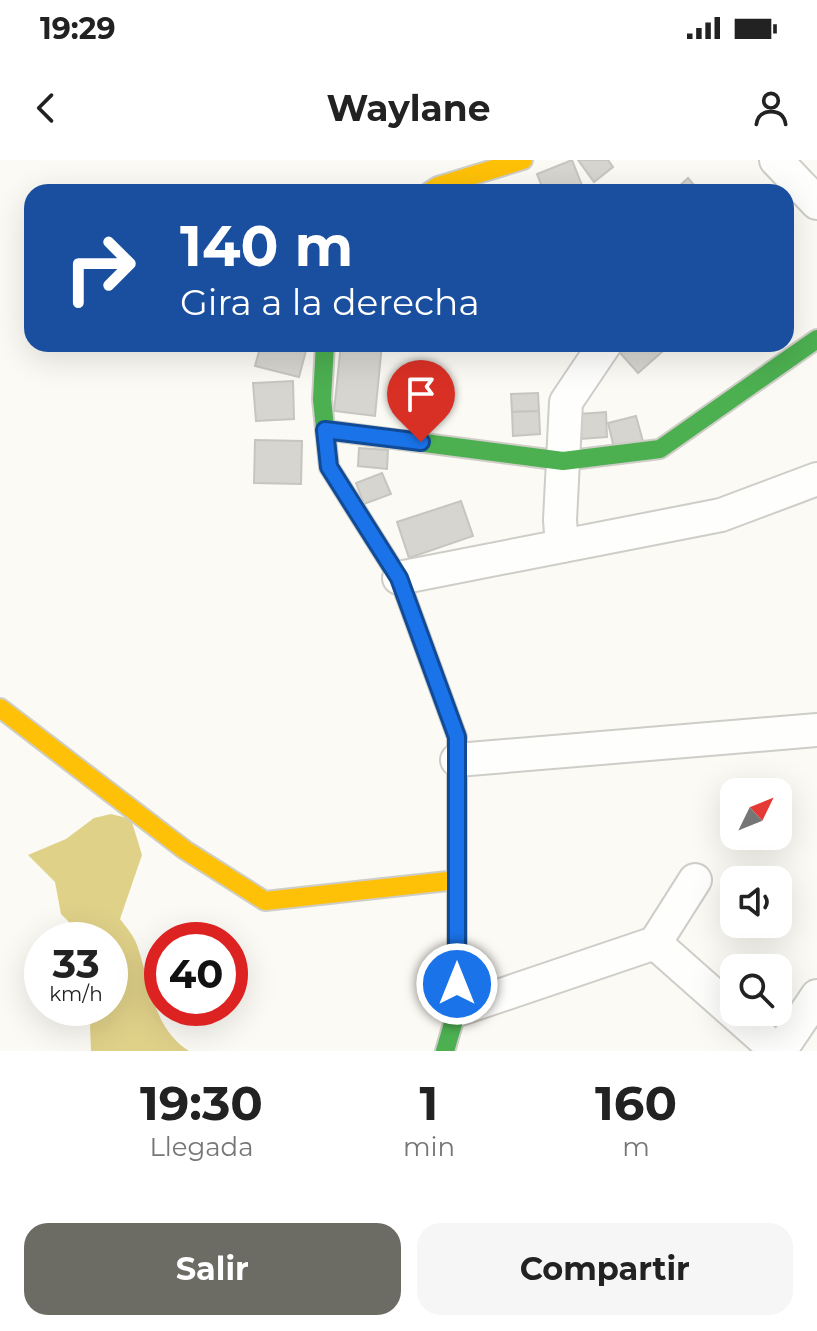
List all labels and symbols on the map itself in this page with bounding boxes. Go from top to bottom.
pin [387,360,455,442]
north arrow [720,778,792,850]
speed limit sign: 40 [144,922,248,1026]
position arrow [415,942,499,1026]

